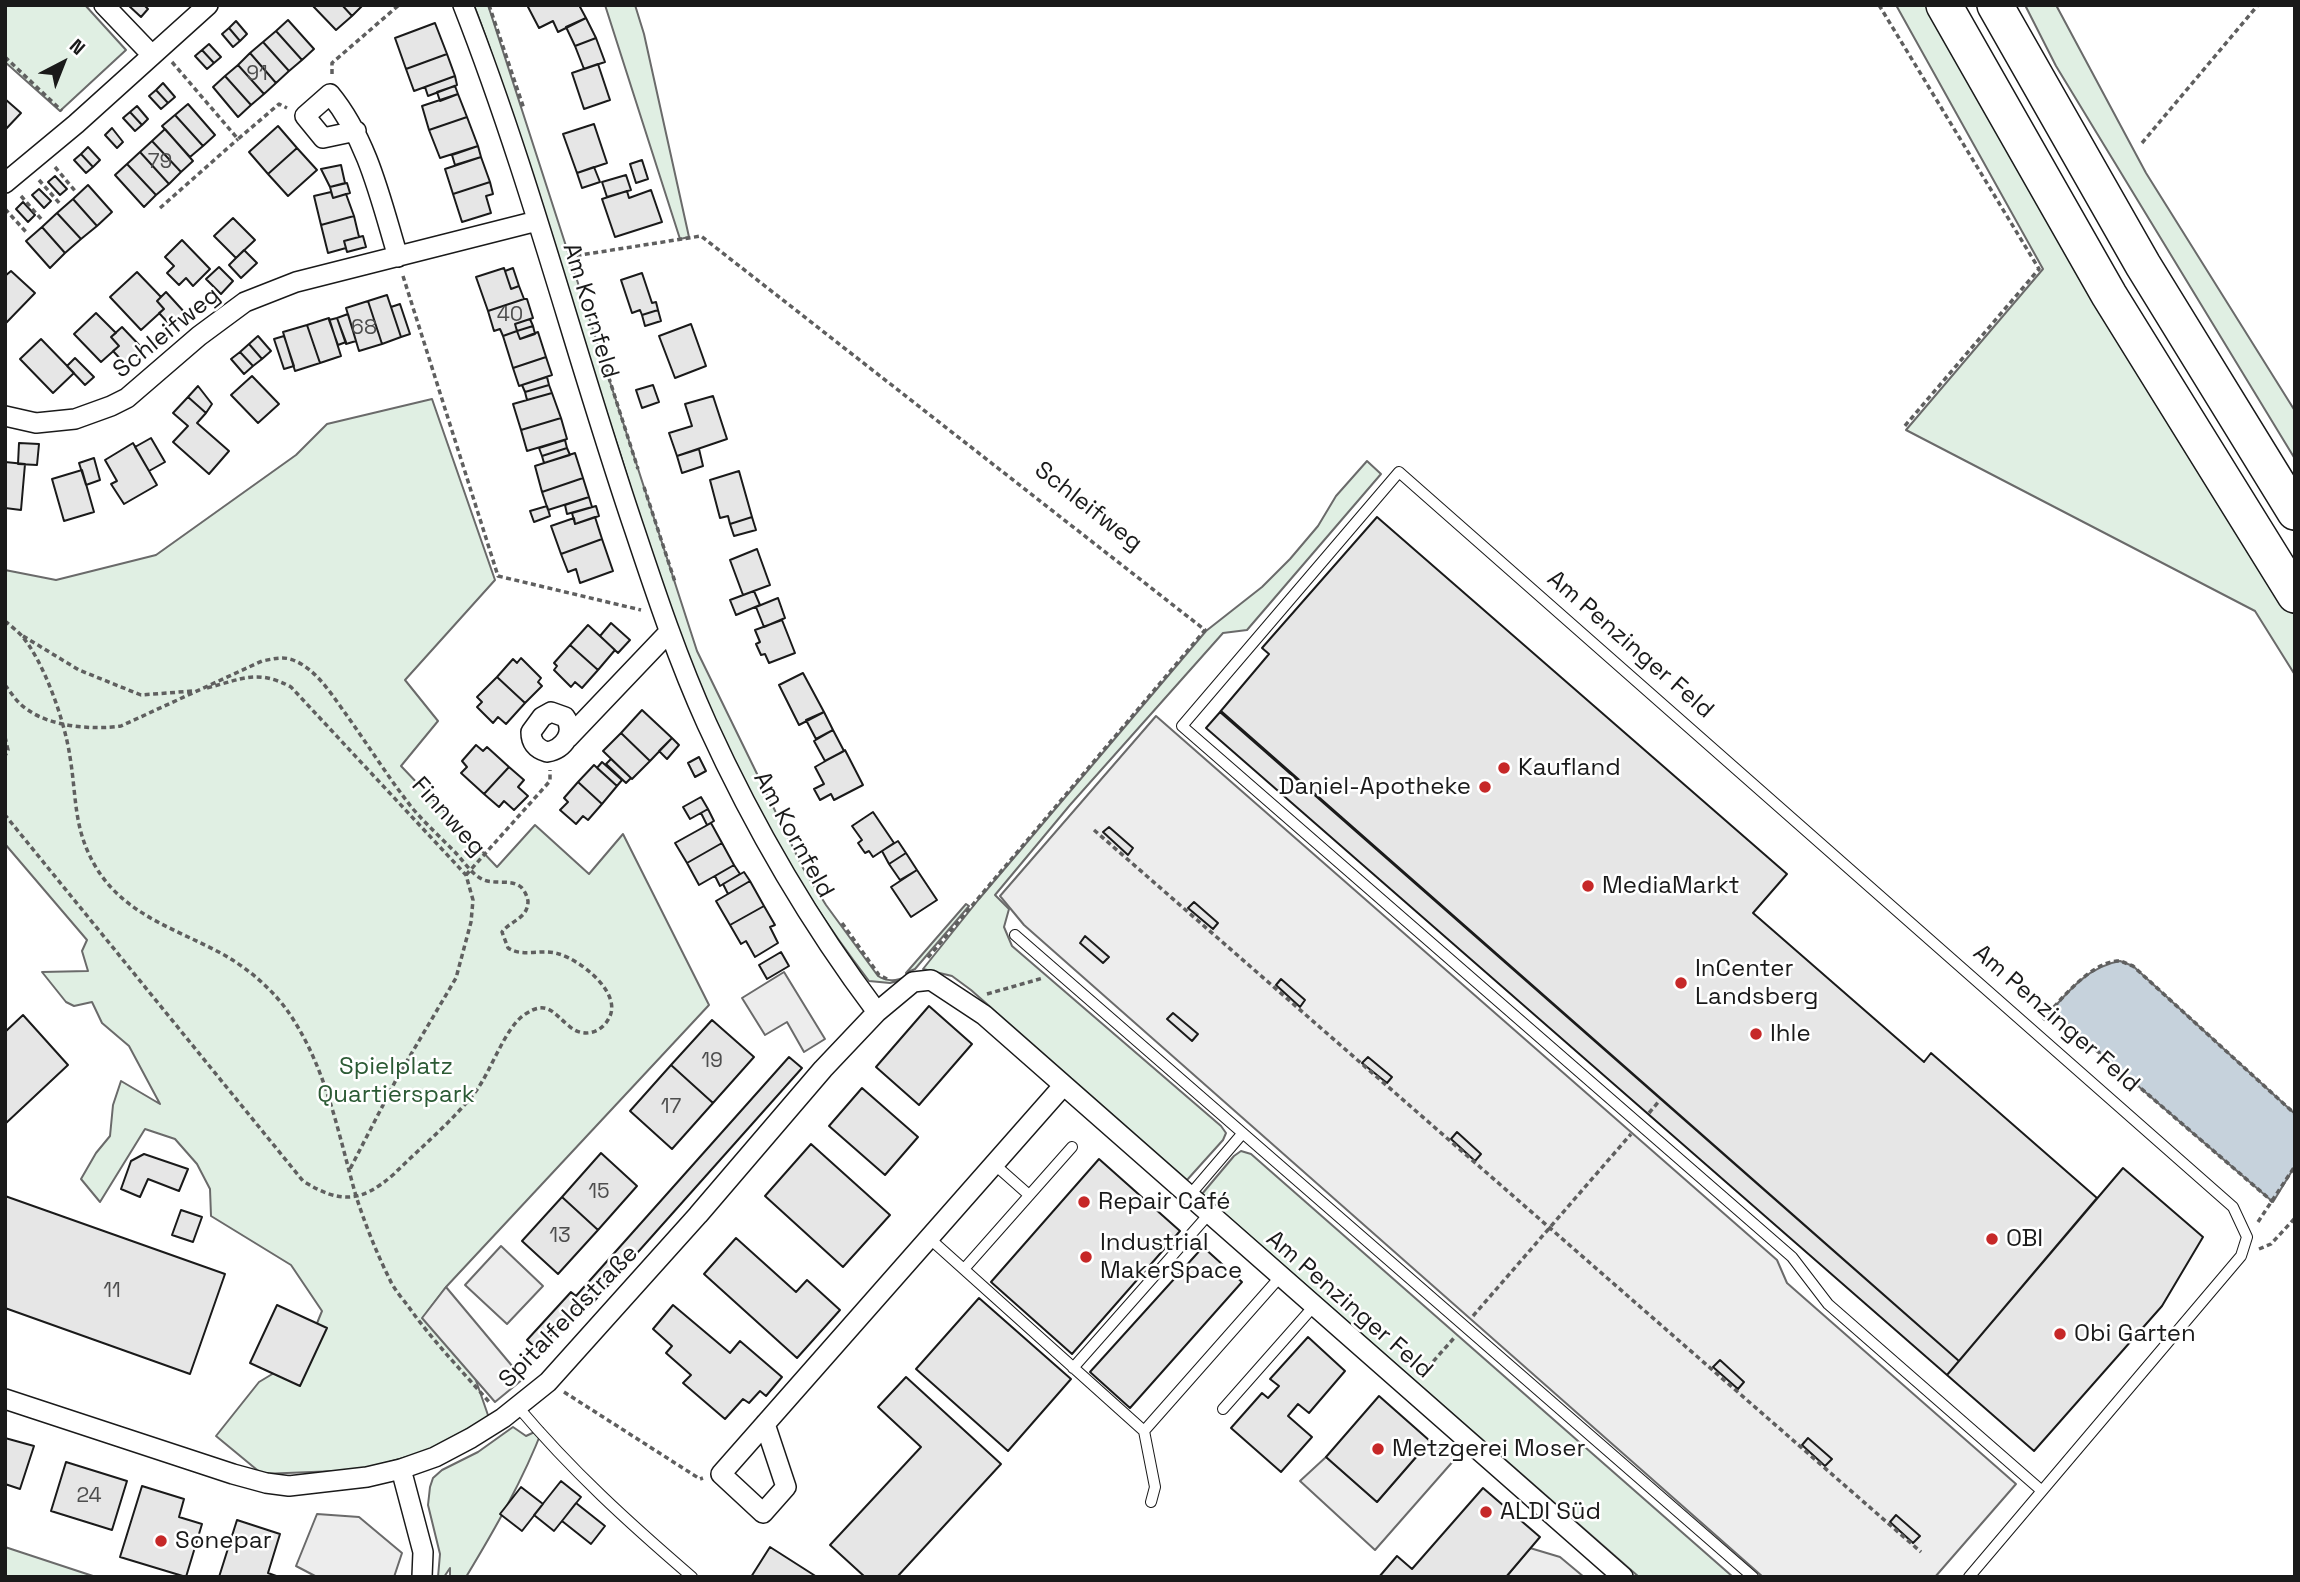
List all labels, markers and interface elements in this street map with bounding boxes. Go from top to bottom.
north arrow [28,28,98,98]
text: N [64,33,90,61]
house number: 91 [246,61,268,87]
house number: 79 [148,149,172,175]
street label: Am Kornfeld [556,240,624,382]
street label: Schleifweg [108,281,226,385]
house number: 40 [497,302,523,328]
house number: 68 [351,315,377,341]
street label: Schleifweg [1028,456,1148,558]
street label: Am Penzinger Feld [1541,565,1719,725]
place label: Kaufland [1518,754,1621,782]
marker: Kaufland [1496,760,1512,776]
street label: Am Kornfeld [746,767,840,903]
street label: Finnweg [405,771,491,863]
place label: Daniel-Apotheke [1279,773,1471,801]
marker: Daniel-Apotheke [1477,779,1493,795]
place label: MediaMarkt [1602,872,1740,900]
marker: MediaMarkt [1580,878,1596,894]
street label: Am Penzinger Feld [1967,939,2145,1099]
place label: InCenter Landsberg [1695,955,1818,1011]
marker: InCenter Landsberg [1673,975,1689,991]
place label: Ihle [1770,1020,1811,1048]
marker: Ihle [1748,1026,1764,1042]
house number: 19 [701,1048,723,1074]
park label: Spielplatz Quartierspark [317,1053,475,1109]
house number: 17 [661,1094,681,1120]
house number: 15 [588,1179,610,1205]
place label: Repair Café [1098,1188,1230,1216]
marker: Repair Café [1076,1194,1092,1210]
house number: 13 [549,1223,571,1249]
street label: Am Penzinger Feld [1260,1225,1438,1385]
place label: OBI [2006,1225,2043,1253]
place label: Industrial MakerSpace [1100,1229,1242,1285]
marker: OBI [1984,1231,2000,1247]
street label: Spitalfeldstraße [494,1240,644,1394]
marker: Industrial MakerSpace [1078,1249,1094,1265]
house number: 11 [103,1278,121,1304]
place label: Obi Garten [2074,1320,2196,1348]
marker: Obi Garten [2052,1326,2068,1342]
place label: Metzgerei Moser [1392,1435,1586,1463]
marker: Metzgerei Moser [1370,1441,1386,1457]
house number: 24 [76,1483,102,1509]
place label: ALDI Süd [1500,1498,1601,1526]
marker: ALDI Süd [1478,1504,1494,1520]
place label: Sonepar [175,1527,272,1555]
marker: Sonepar [153,1533,169,1549]

